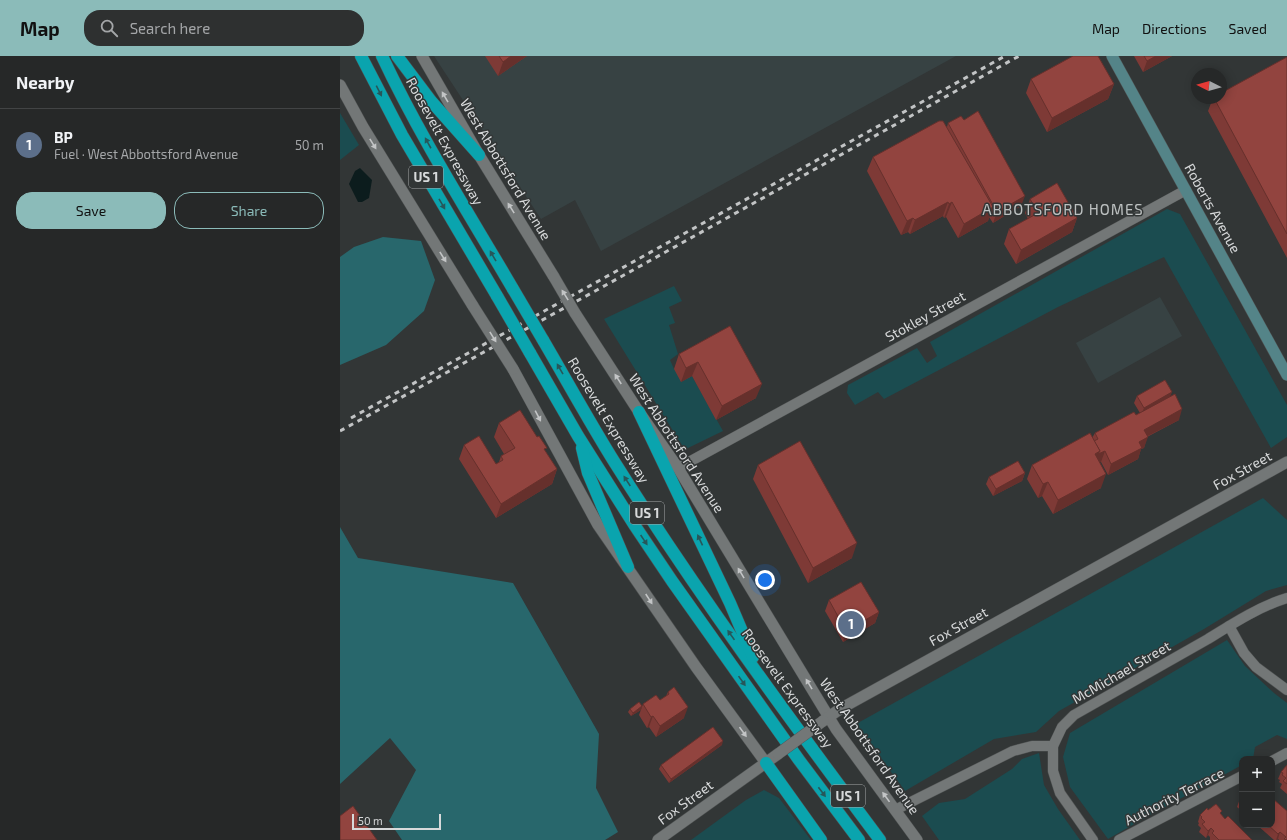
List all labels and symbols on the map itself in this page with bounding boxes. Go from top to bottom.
north arrow [1191,68,1227,104]
street label: Roosevelt Expressway [403,74,488,208]
one-way arrow [376,85,382,97]
one-way arrow [442,91,449,103]
street label: West Abbottsford Avenue [457,95,555,243]
one-way arrow [425,137,431,149]
one-way arrow [369,139,377,149]
street label: Roberts Avenue [1181,160,1245,256]
road number: US 1 [409,166,443,188]
one-way arrow [439,198,446,210]
district label: ABBOTSFORD HOMES [982,200,1144,218]
one-way arrow [508,202,515,214]
one-way arrow [490,250,497,262]
one-way arrow [439,252,447,262]
street label: Stokley Street [882,287,968,345]
one-way arrow [561,289,568,301]
one-way arrow [489,332,497,342]
street label: Roosevelt Expressway [565,354,654,486]
one-way arrow [557,363,564,375]
street label: West Abbottsford Avenue [626,370,728,516]
one-way arrow [614,374,622,384]
one-way arrow [535,410,541,421]
street label: Fox Street [1210,447,1274,493]
one-way arrow [623,476,631,486]
road number: US 1 [630,502,664,524]
one-way arrow [640,535,648,545]
one-way arrow [697,535,703,546]
one-way arrow [738,567,745,579]
your location [755,570,775,590]
one-way arrow [645,594,653,604]
street label: Fox Street [926,603,990,649]
pin: 1 [838,609,864,639]
street label: Roosevelt Expressway [739,625,837,752]
one-way arrow [727,629,735,640]
street label: McMichael Street [1069,637,1173,707]
one-way arrow [738,675,746,686]
street label: West Abbottsford Avenue [816,675,924,817]
one-way arrow [805,678,812,690]
one-way arrow [739,727,747,737]
street label: Authority Terrace [1121,764,1227,828]
street label: Fox Street [654,776,716,828]
road number: US 1 [831,785,865,807]
one-way arrow [818,786,826,797]
one-way arrow [882,792,890,802]
scale bar [352,812,441,831]

